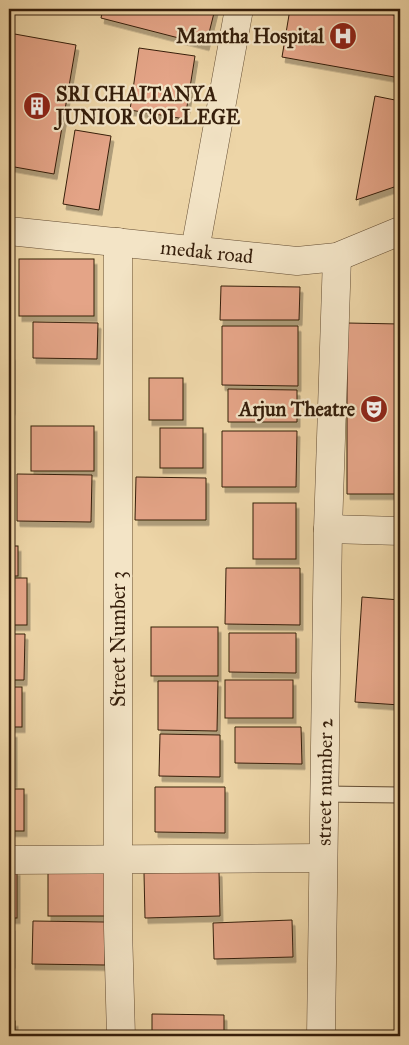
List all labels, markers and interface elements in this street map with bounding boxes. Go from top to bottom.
hospital icon: Mamtha Hospital [328,21,358,51]
place label: Mamtha Hospital [176,24,325,49]
place label: SRI CHAITANYA JUNIOR COLLEGE [53,82,241,131]
building icon: SRI CHAITANYA JUNIOR COLLEGE [22,91,52,121]
street label: medak road [159,235,255,268]
theatre icon: Arjun Theatre [359,394,389,424]
place label: Arjun Theatre [237,397,356,422]
street label: Street Number 3 [106,571,130,707]
street label: street number 2 [312,718,337,846]

